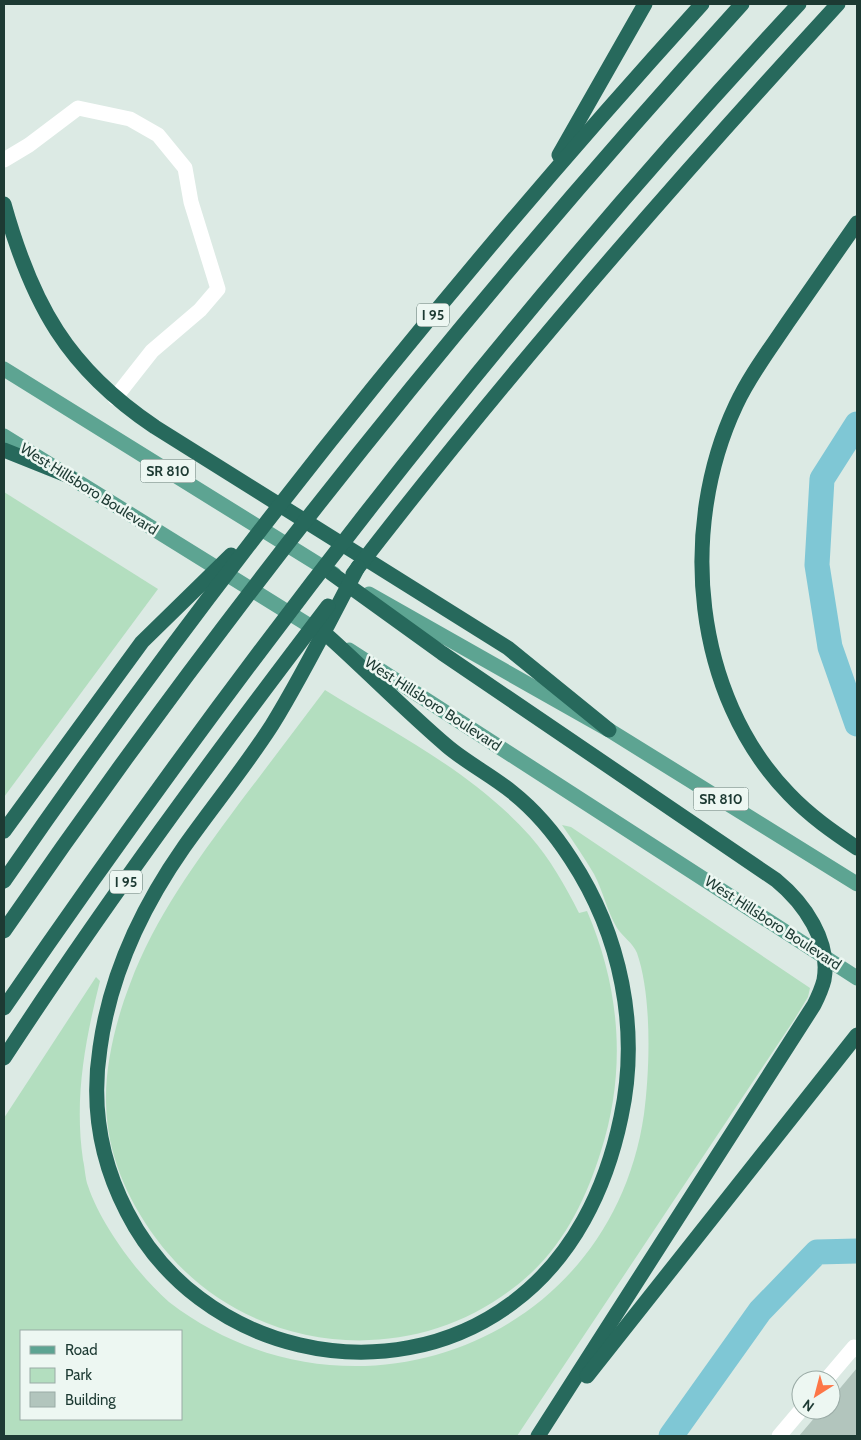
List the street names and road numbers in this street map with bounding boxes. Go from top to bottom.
road number: I 95 [417,304,449,326]
street label: West Hillsboro Boulevard [17,439,161,539]
road number: SR 810 [140,460,196,482]
street label: West Hillsboro Boulevard [361,653,505,755]
road number: SR 810 [694,788,748,811]
road number: I 95 [110,870,142,894]
street label: West Hillsboro Boulevard [701,872,845,974]

